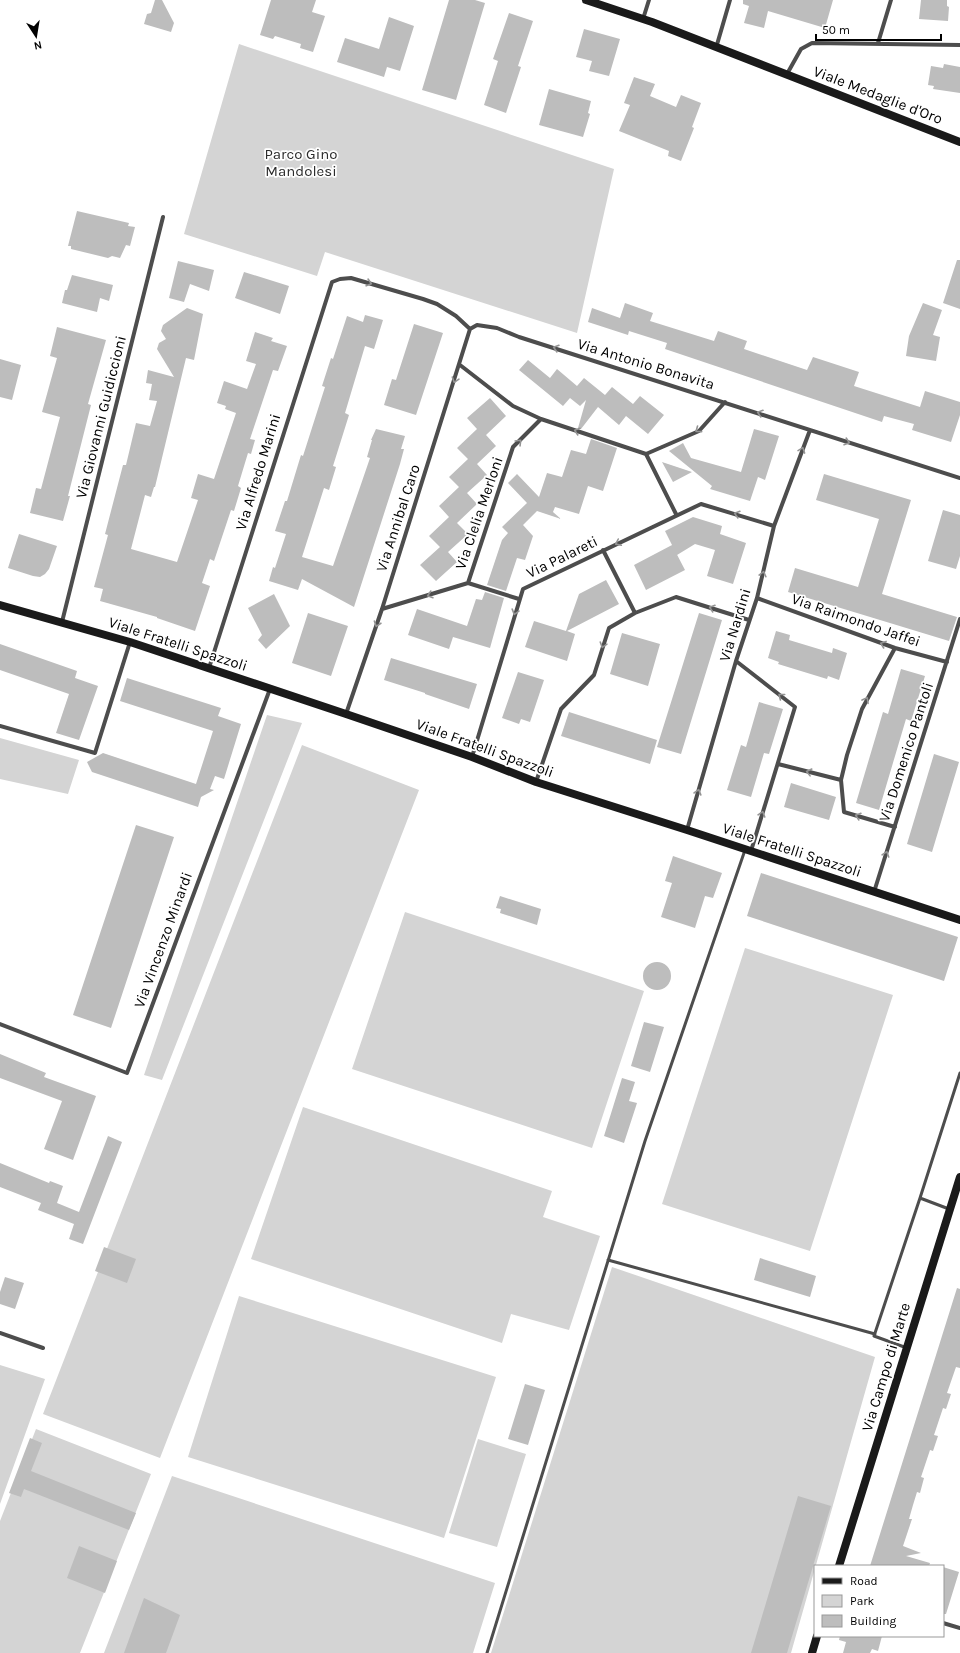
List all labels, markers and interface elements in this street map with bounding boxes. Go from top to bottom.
north arrow [16,16,56,56]
scale bar [816,16,941,42]
text: 50 m [822,23,850,37]
text: N [33,38,43,52]
street label: Viale Medaglie d'Oro [811,62,945,128]
park label: Parco Gino Mandolesi [265,145,337,180]
one-way arrow [365,278,372,287]
street label: Via Giovanni Guidiccioni [72,334,130,500]
street label: Via Antonio Bonavita [575,335,717,393]
one-way arrow [552,345,559,353]
one-way arrow [451,377,460,384]
one-way arrow [756,409,763,418]
street label: Via Alfredo Marini [232,412,284,532]
one-way arrow [695,425,702,433]
one-way arrow [574,427,581,436]
one-way arrow [843,437,850,445]
one-way arrow [514,439,522,447]
one-way arrow [798,447,806,454]
street label: Via Clelia Merloni [451,454,507,572]
street label: Via Annibal Caro [372,462,424,574]
one-way arrow [734,510,741,519]
street label: Via Palareti [523,532,601,582]
one-way arrow [614,538,622,546]
one-way arrow [758,570,766,577]
street label: Via Nardini [715,586,755,664]
street label: Via Raimondo Jaffei [789,589,923,651]
one-way arrow [427,590,434,599]
one-way arrow [708,605,715,613]
one-way arrow [511,608,520,615]
street label: Viale Fratelli Spazzoli [106,613,250,675]
one-way arrow [373,620,381,627]
one-way arrow [880,640,887,648]
one-way arrow [599,642,608,649]
street label: Via Domenico Pantoli [875,680,937,824]
one-way arrow [778,694,785,701]
one-way arrow [862,697,869,704]
street label: Viale Fratelli Spazzoli [414,715,556,781]
one-way arrow [806,768,813,777]
one-way arrow [693,789,702,796]
one-way arrow [757,811,766,818]
one-way arrow [854,812,861,821]
street label: Viale Fratelli Spazzoli [720,819,864,881]
one-way arrow [881,851,890,858]
street label: Via Vincenzo Minardi [130,870,196,1010]
street label: Via Campo di Marte [858,1301,914,1433]
legend [814,1565,944,1637]
text: Road [850,1574,878,1588]
text: Park [850,1594,875,1608]
text: Building [850,1614,897,1628]

